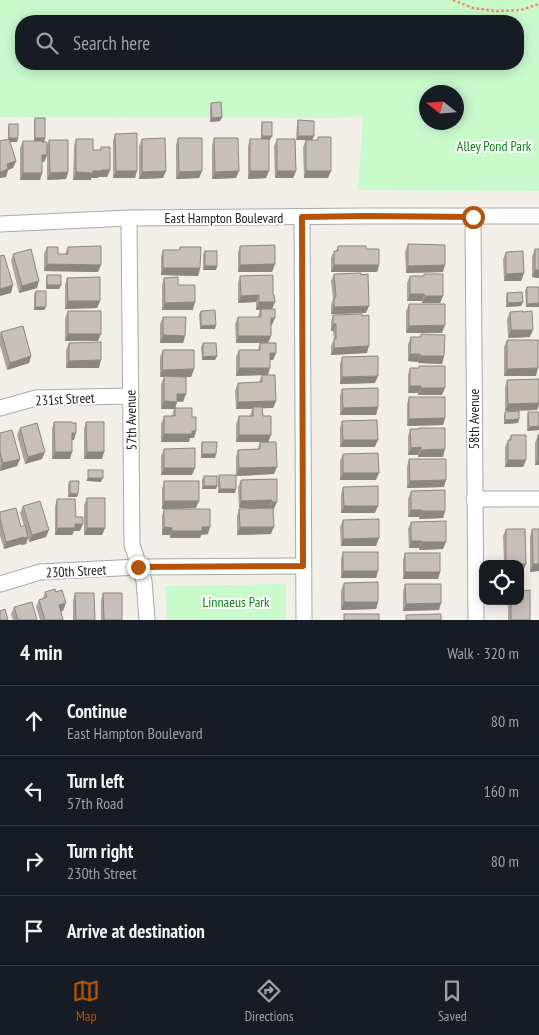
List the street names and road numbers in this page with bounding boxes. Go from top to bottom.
street label: East Hampton Boulevard [165,209,283,227]
street label: 231st Street [35,388,95,410]
street label: 58th Avenue [465,388,483,449]
street label: 57th Avenue [121,389,141,450]
street label: 230th Street [45,560,107,582]

